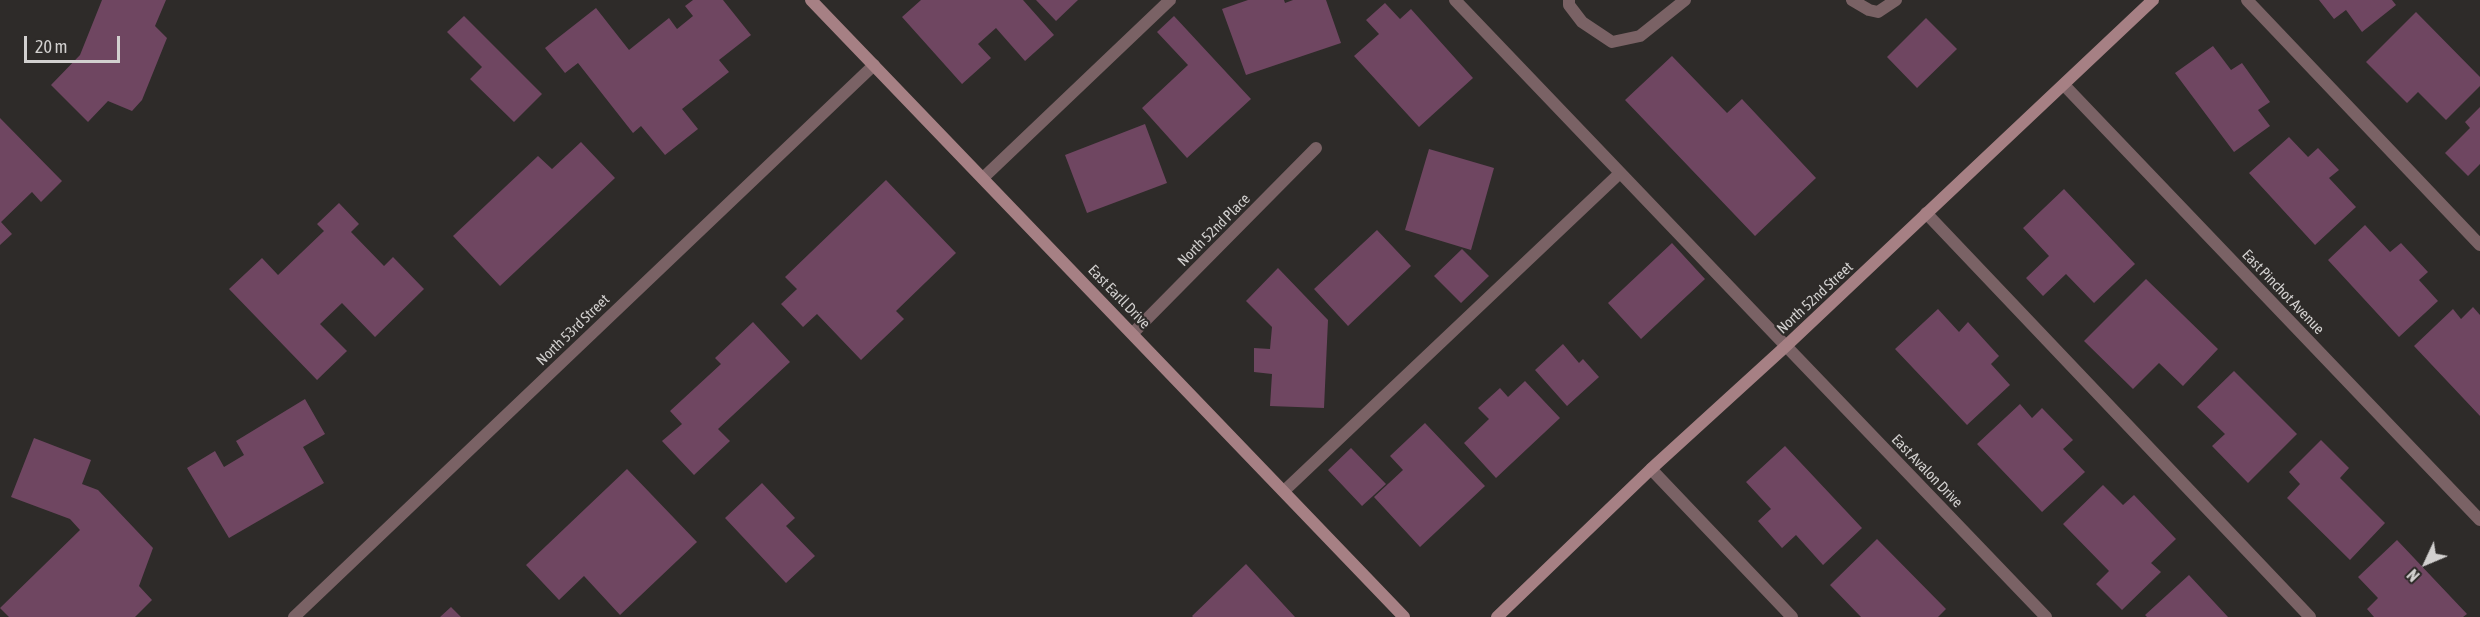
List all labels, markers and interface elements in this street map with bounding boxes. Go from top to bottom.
scale bar [27,24,123,62]
text: 20 m [35,36,67,57]
street label: North 52nd Place [1174,190,1254,270]
street label: East Pinchot Avenue [2238,246,2328,338]
street label: North 52nd Street [1773,258,1857,338]
street label: East Earll Drive [1084,261,1154,333]
street label: North 53rd Street [533,291,613,369]
street label: East Avalon Drive [1888,431,1966,511]
north arrow [2396,533,2456,593]
text: N [2403,566,2423,585]

